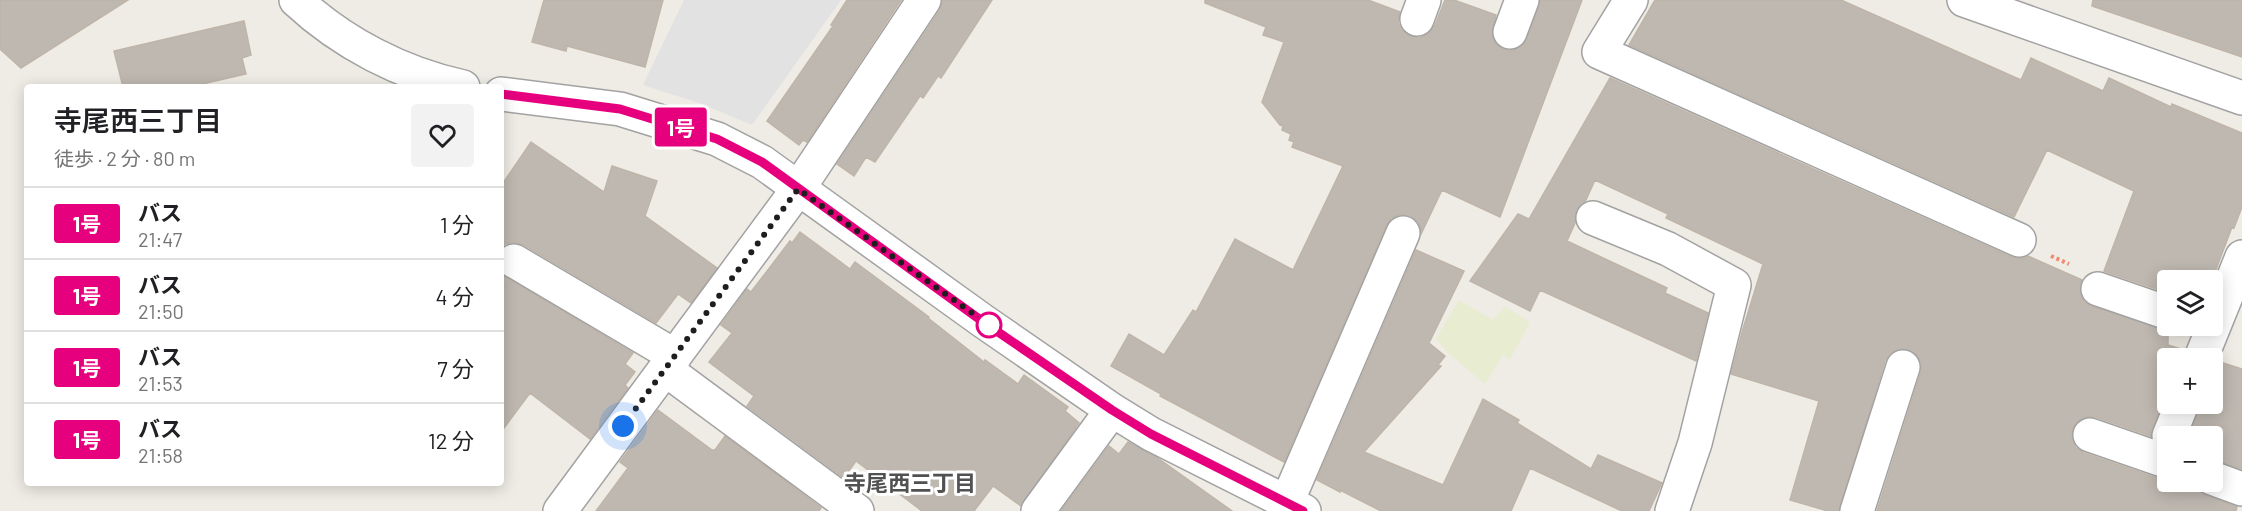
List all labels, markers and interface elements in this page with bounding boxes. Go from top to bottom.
text: 寺尾西三丁目 [54,103,222,137]
button: heart [411,104,474,167]
line badge: 1号 [654,108,708,146]
text: 1号 [667,115,695,140]
text: 徒歩 · 2 分 · 80 m [54,146,195,170]
text: バス [138,199,182,225]
text: 1号 [73,211,101,236]
text: 1 分 [440,211,474,237]
text: 21:47 [138,227,182,251]
map controls [2157,270,2223,492]
button: layers [2157,270,2223,336]
text: バス [138,271,182,297]
text: 1号 [73,283,101,308]
text: 4 分 [435,283,474,309]
text: 21:50 [138,299,184,323]
unlabelled marker [976,312,1002,338]
text: バス [138,343,182,369]
button: + [2157,348,2223,414]
text: 1号 [73,355,101,380]
text: 7 分 [437,355,474,381]
text: 21:53 [138,371,183,395]
your location [608,411,638,441]
text: バス [138,415,182,441]
button: − [2157,426,2223,492]
text: 1号 [73,427,101,452]
text: 12 分 [428,427,474,453]
text: 21:58 [138,443,183,467]
district label: 寺尾西三丁目 [844,469,976,495]

